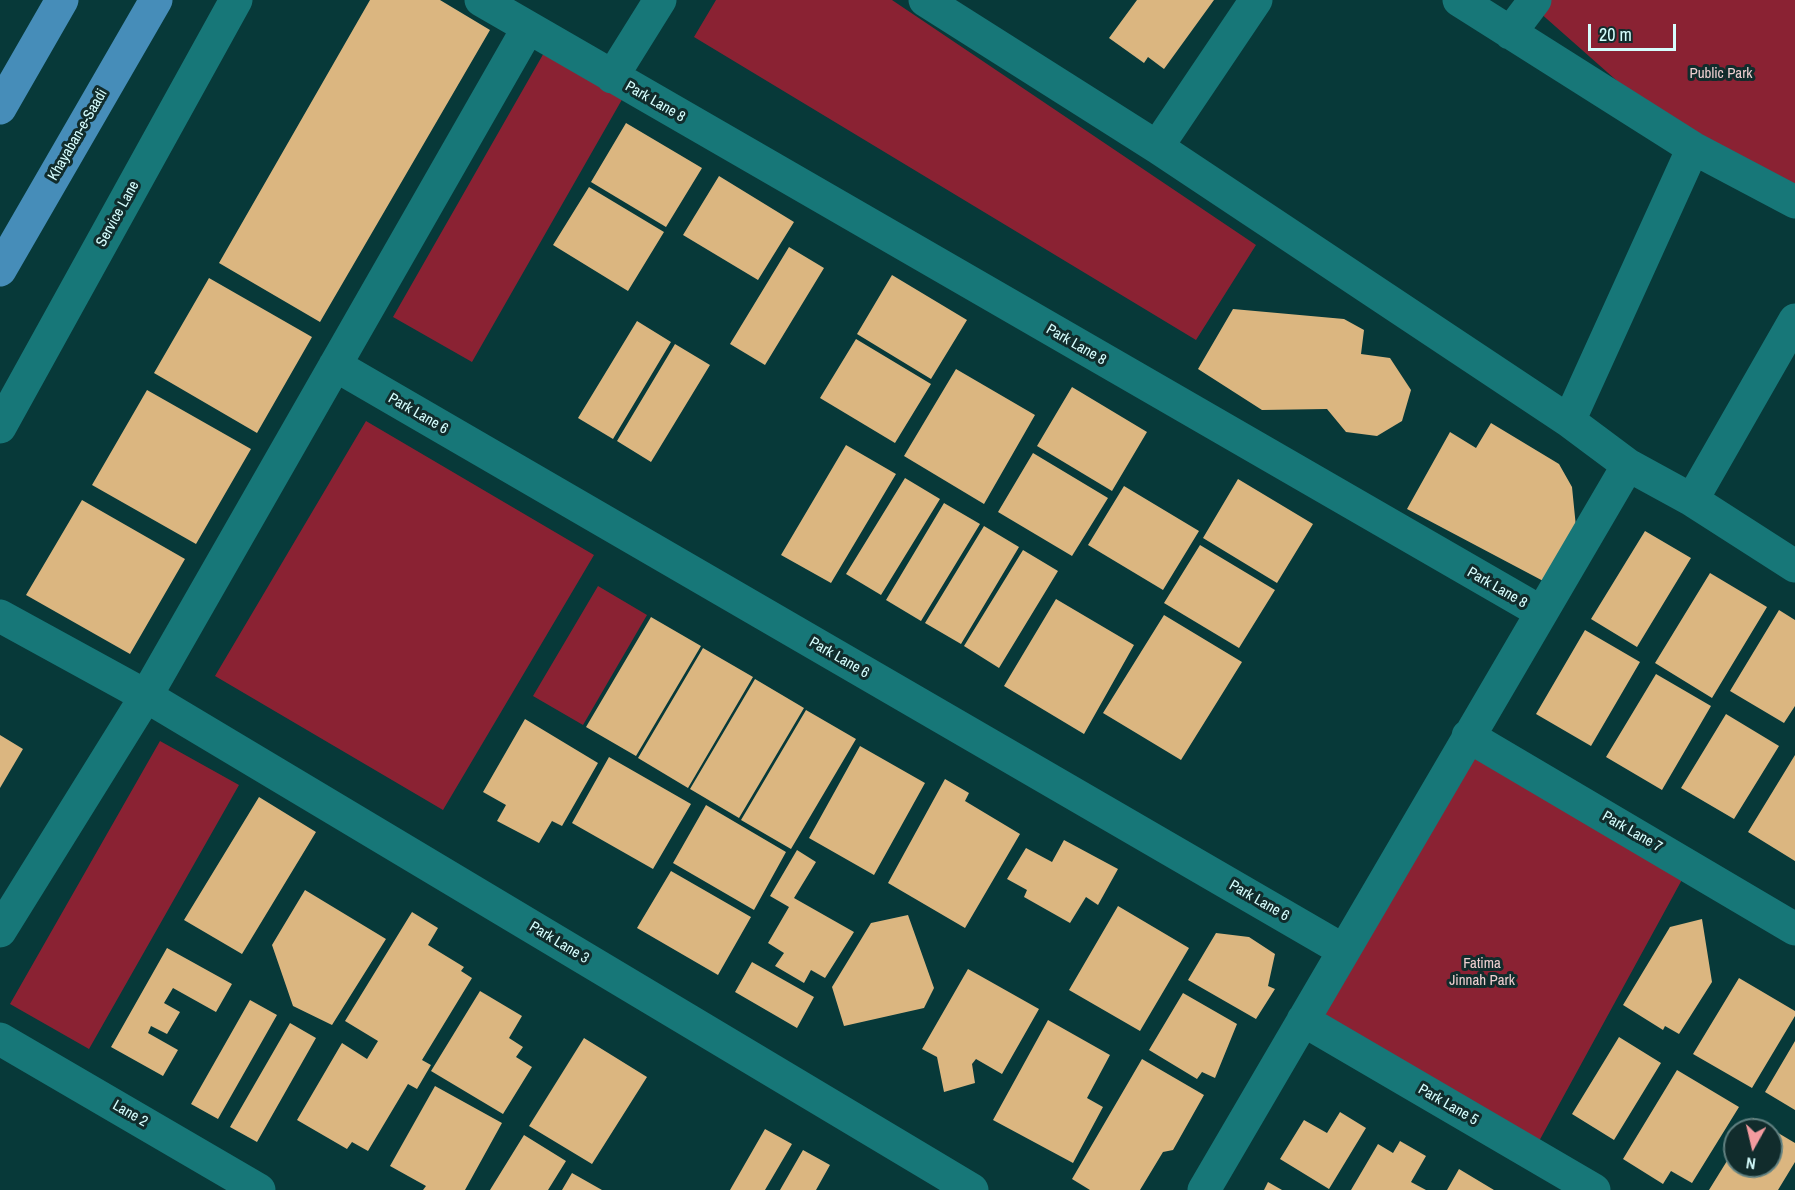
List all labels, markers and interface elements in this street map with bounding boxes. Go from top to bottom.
scale bar [1591,12,1680,50]
text: 20 m [1599,22,1632,47]
park label: Public Park [1690,65,1752,83]
street label: Park Lane 8 [622,78,688,126]
street label: Khayaban-e-Saadi [45,86,111,184]
street label: Service Lane [93,178,143,250]
street label: Park Lane 8 [1043,321,1109,369]
street label: Park Lane 6 [385,390,451,438]
street label: Park Lane 8 [1464,564,1530,612]
street label: Park Lane 6 [806,634,872,682]
street label: Park Lane 7 [1599,808,1665,856]
street label: Park Lane 6 [1226,877,1292,925]
street label: Park Lane 3 [526,918,592,968]
park label: Fatima Jinnah Park [1449,955,1515,990]
street label: Park Lane 5 [1415,1081,1481,1129]
street label: Lane 2 [109,1097,151,1131]
north arrow [1723,1118,1783,1178]
text: N [1745,1152,1757,1175]

